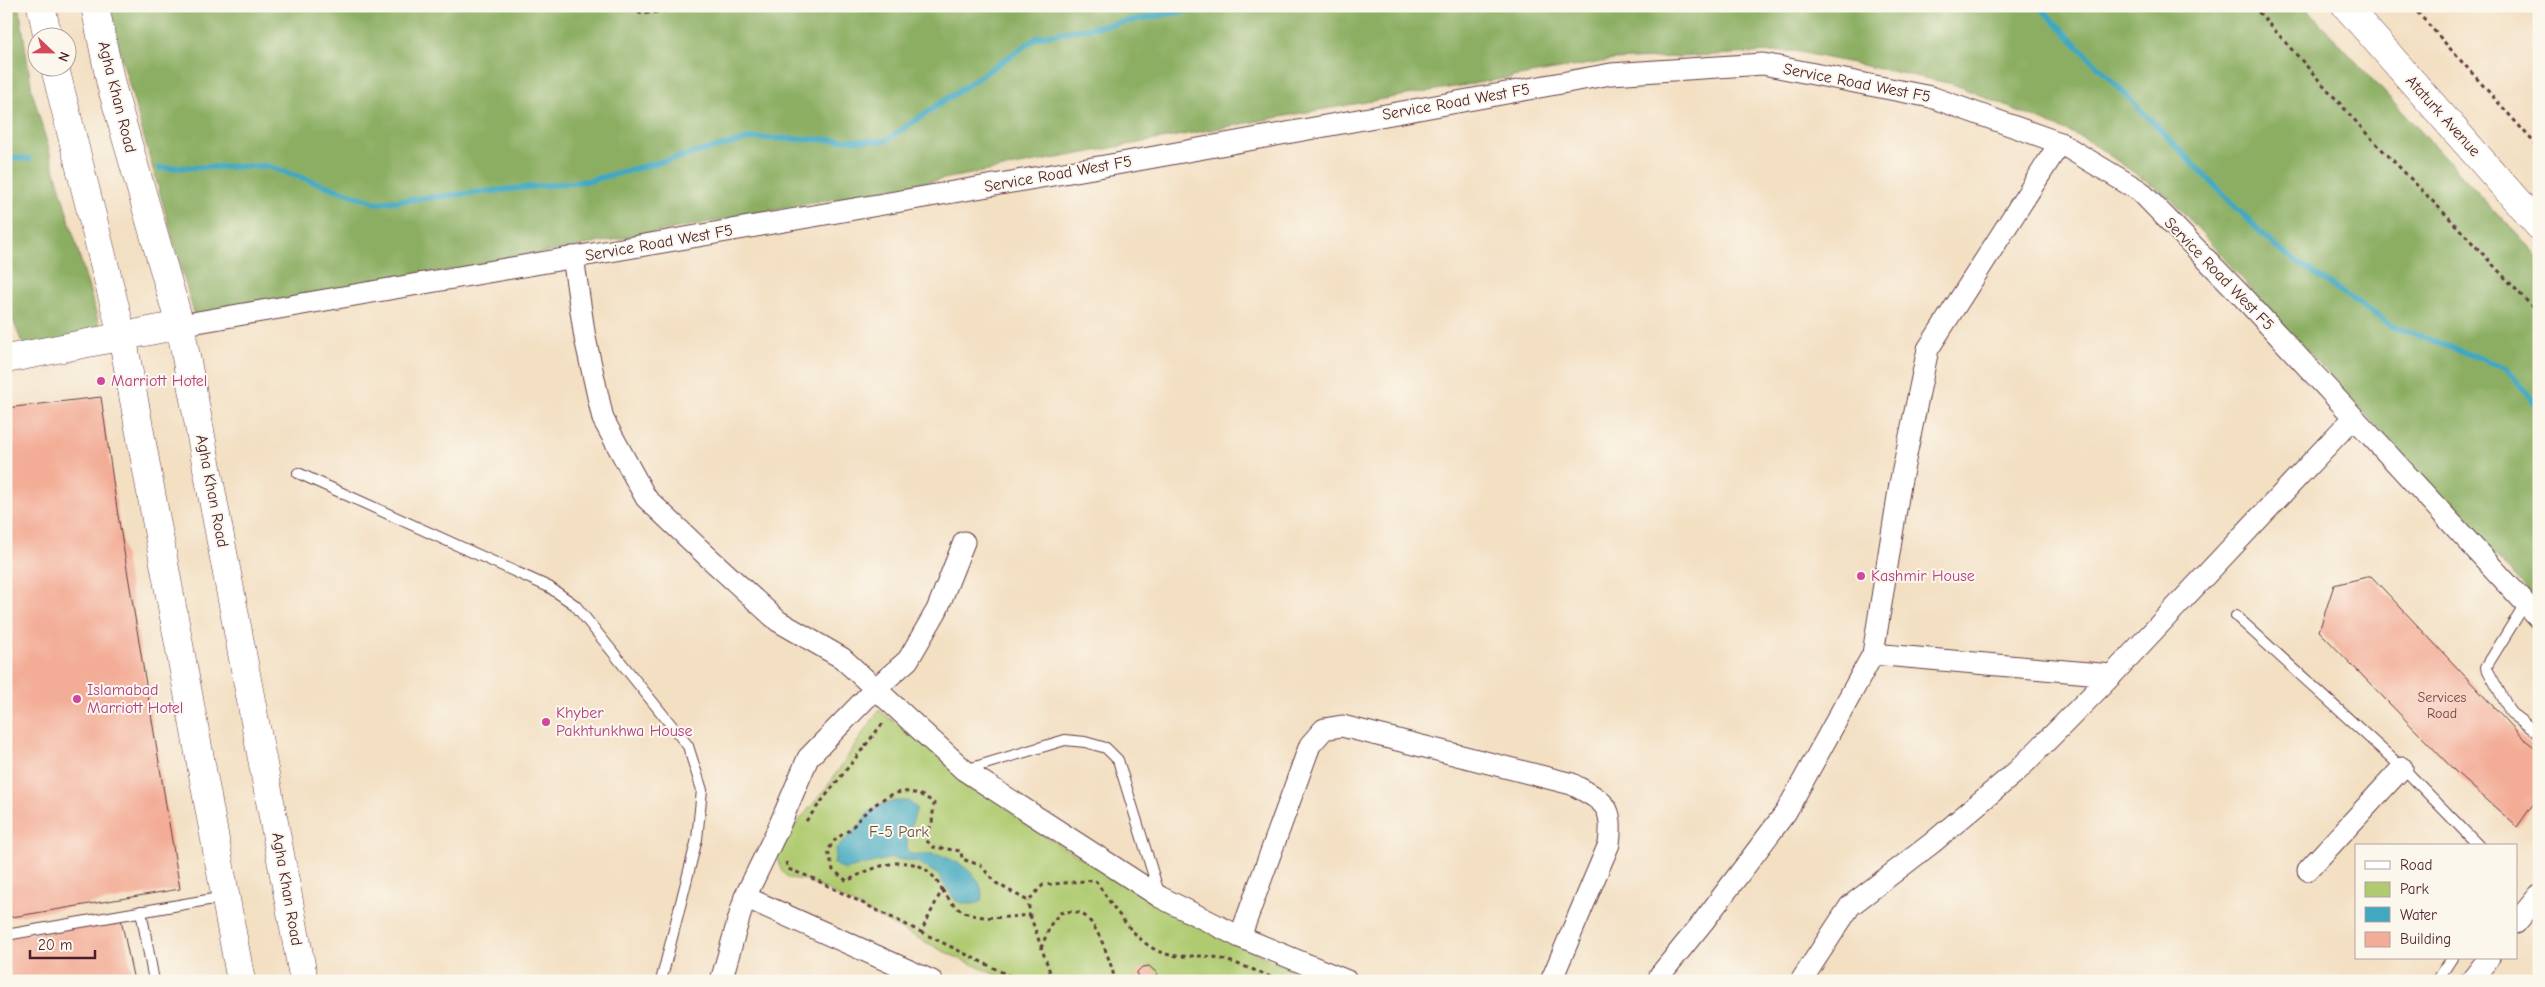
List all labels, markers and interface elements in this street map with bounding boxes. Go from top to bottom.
north arrow [28,28,78,78]
street label: Agha Khan Road [94,39,140,155]
text: N [54,49,73,64]
street label: Service Road West F5 [1782,60,1932,106]
street label: Ataturk Avenue [2402,72,2484,160]
street label: Service Road West F5 [1381,80,1531,124]
street label: Service Road West F5 [983,152,1133,196]
street label: Service Road West F5 [2161,214,2277,334]
street label: Service Road West F5 [584,221,734,265]
place label: Marriott Hotel [111,372,207,390]
marker: Marriott Hotel [95,375,107,387]
street label: Agha Khan Road [192,433,232,549]
place label: Kashmir House [1871,567,1975,585]
marker: Kashmir House [1855,570,1867,582]
place label: Islamabad Marriott Hotel [87,681,183,717]
house number: Services Road [2418,689,2467,722]
marker: Islamabad Marriott Hotel [71,693,83,705]
place label: Khyber Pakhtunkhwa House [556,704,693,740]
marker: Khyber Pakhtunkhwa House [540,716,552,728]
park label: F-5 Park [869,823,929,841]
street label: Agha Khan Road [268,831,306,947]
legend [2355,844,2518,960]
text: Road [2400,856,2432,874]
text: Park [2400,880,2429,898]
text: Water [2400,906,2437,924]
scale bar [30,927,95,959]
text: Building [2400,930,2451,948]
text: 20 m [38,936,72,954]

